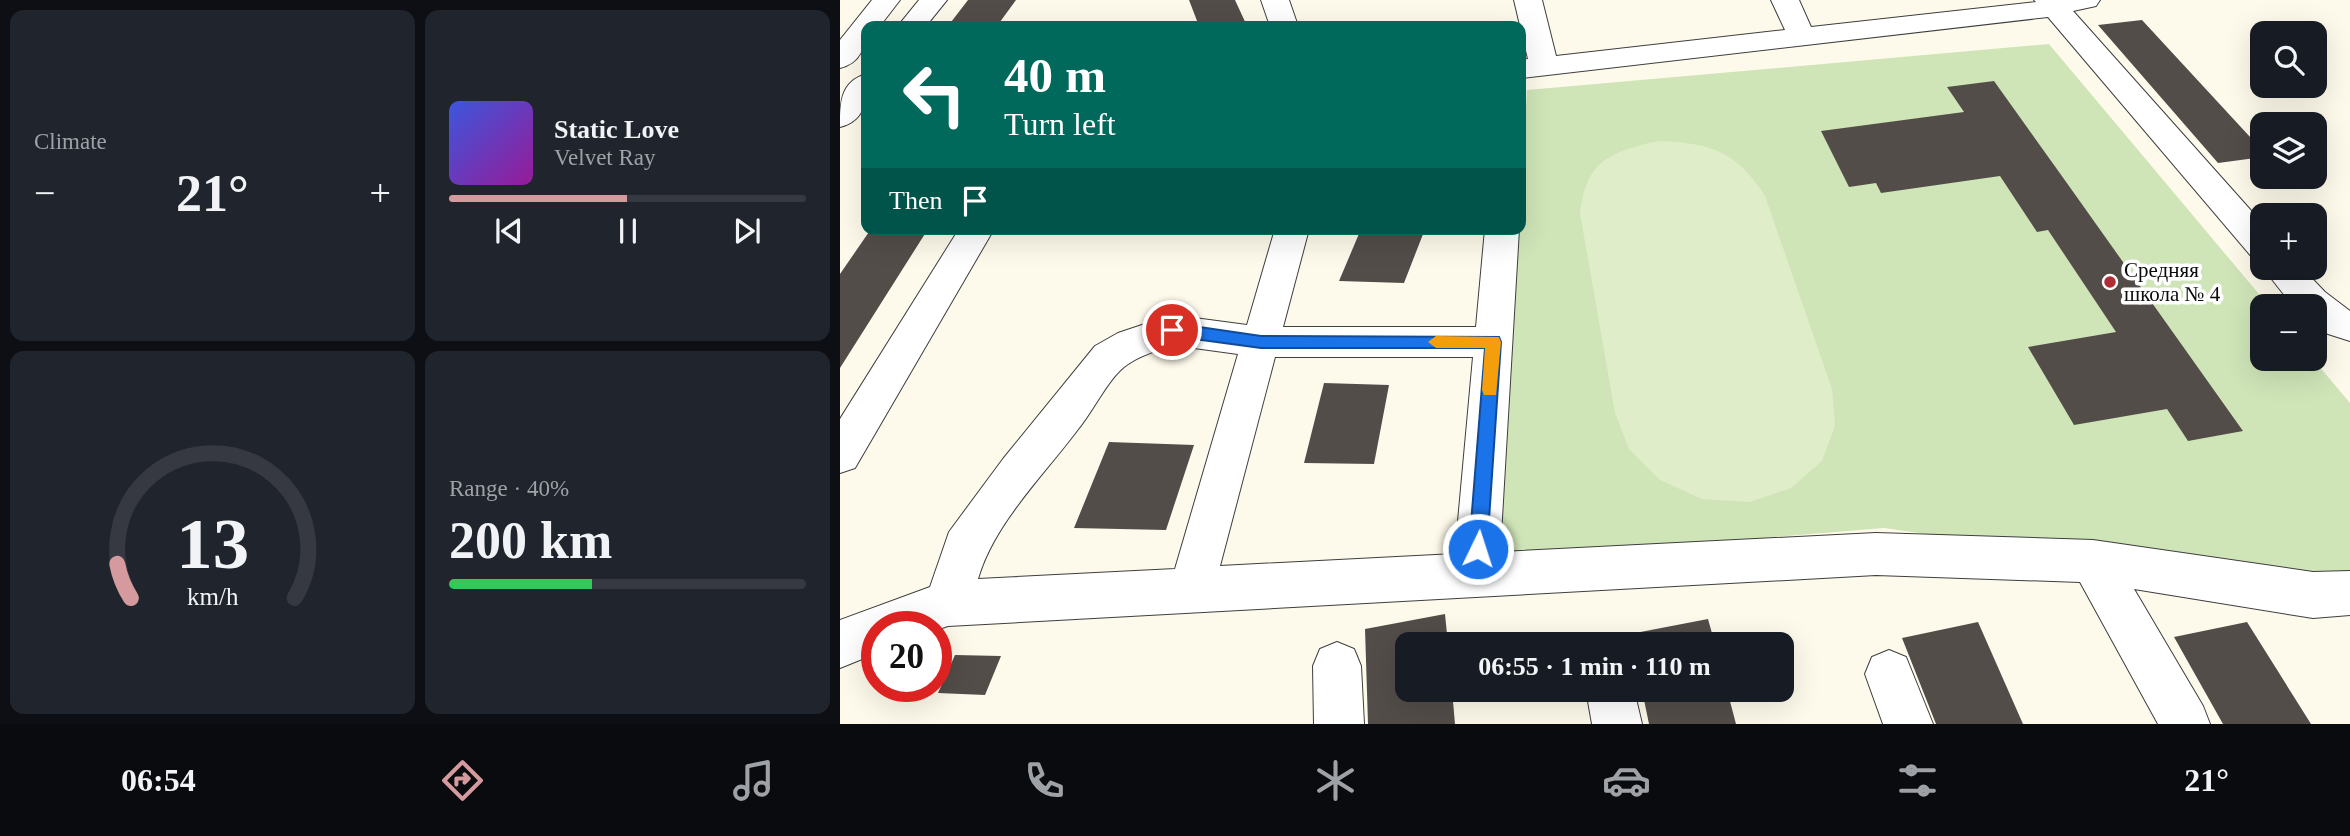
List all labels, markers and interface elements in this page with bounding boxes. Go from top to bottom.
map controls [2250,21,2327,371]
button: search [2250,21,2327,98]
text: 40 m [1004,48,1106,103]
icon: left [889,49,980,140]
text: Turn left [1004,106,1116,142]
button: layers [2250,112,2327,189]
text: Static Love [554,115,679,144]
text: Climate [34,129,107,154]
text: Velvet Ray [554,145,656,170]
text: 21° [176,165,249,222]
text: − [34,172,55,214]
text: + [370,172,391,214]
icon: arrive [956,182,994,220]
text: Then [889,186,942,215]
button: + [2250,203,2327,280]
icon: previous [490,212,528,250]
icon: pause [609,212,647,250]
icon: next [728,212,766,250]
place label: Средняя школа № 4 [2124,258,2221,306]
marker: Средняя школа № 4 [2102,274,2118,290]
button: − [2250,294,2327,371]
pin [1142,300,1202,360]
icon: arrive [1153,311,1191,349]
text: Range · 40% [449,476,569,501]
text: 13 [176,504,249,585]
text: 200 km [449,512,612,569]
position arrow [1441,512,1515,586]
text: km/h [187,583,239,610]
speed limit sign: 20 [861,611,952,702]
text: 06:55 · 1 min · 110 m [1478,652,1711,681]
icon: directions [438,756,487,805]
icon: music [729,756,778,805]
icon: phone [1020,756,1069,805]
icon: climate [1311,756,1360,805]
icon: car [1602,756,1651,805]
icon: filters [1893,756,1942,805]
text: 06:54 [121,762,196,798]
text: 21° [2184,762,2229,798]

